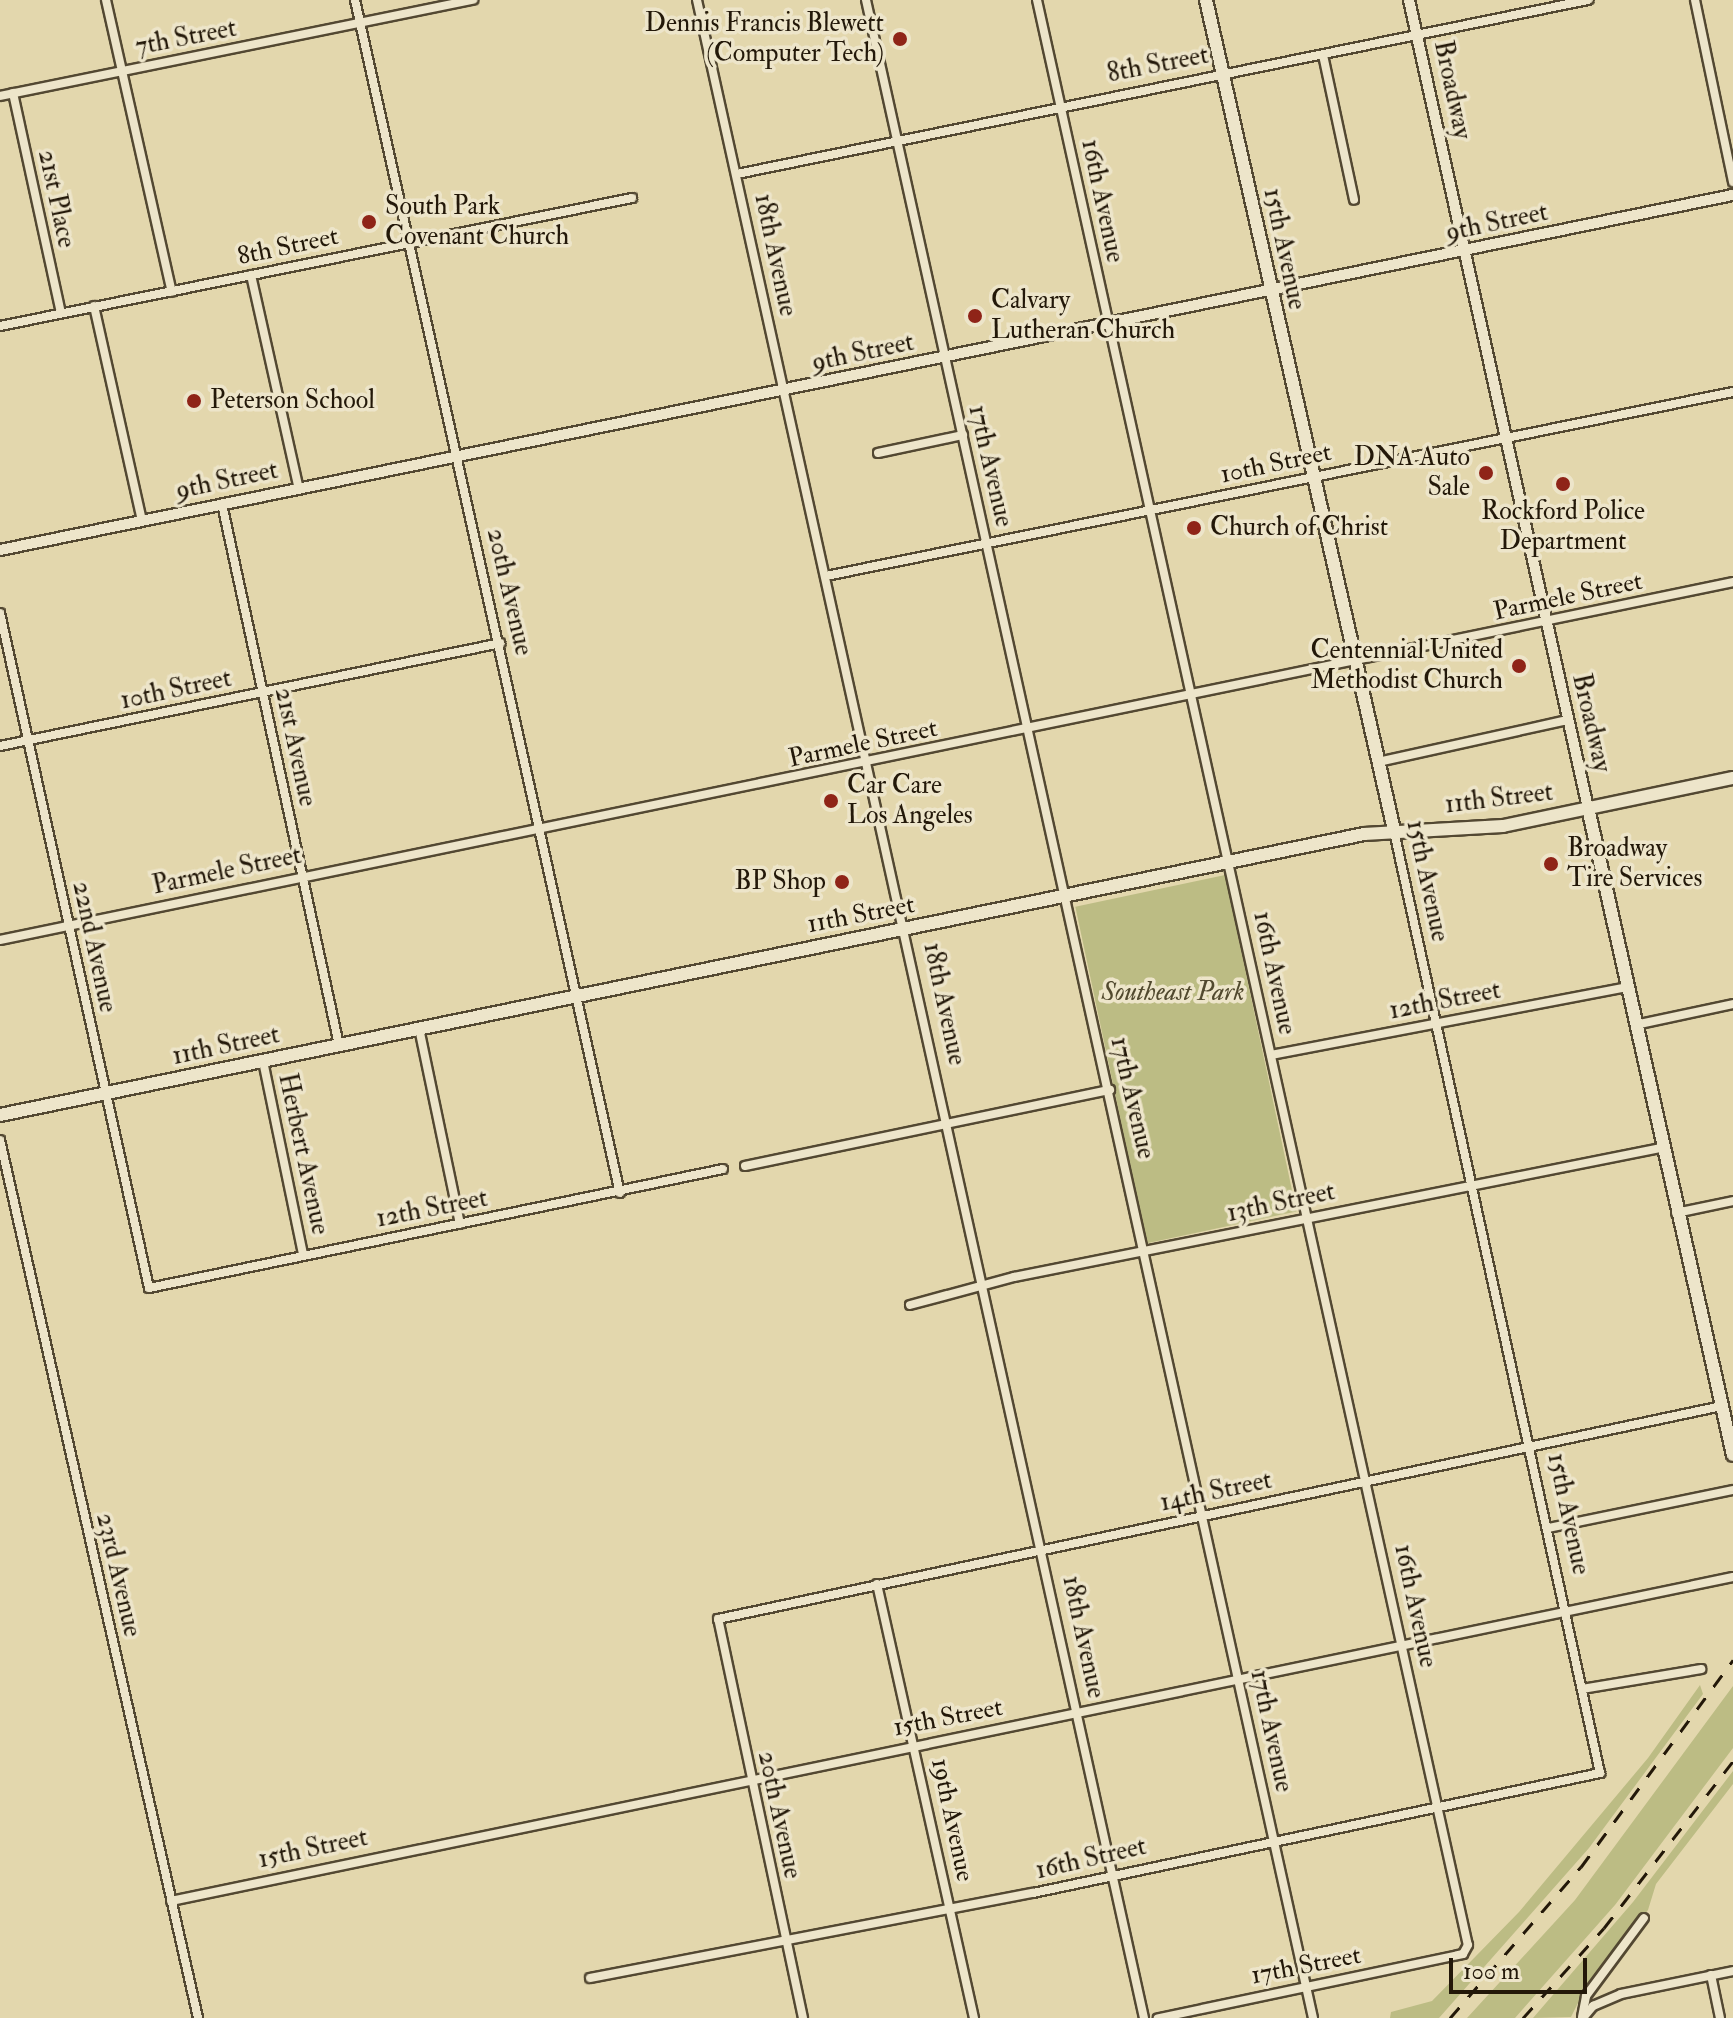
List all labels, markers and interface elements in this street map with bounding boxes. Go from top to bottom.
place label: Dennis Francis Blewett (Computer Tech) [645,8,884,70]
street label: 7th Street [133,13,239,63]
marker: Dennis Francis Blewett (Computer Tech) [891,30,909,48]
street label: Broadway [1426,38,1478,142]
street label: 8th Street [1105,40,1211,90]
street label: 16th Avenue [1074,137,1130,265]
street label: 21st Place [30,147,82,251]
street label: 15th Avenue [1256,185,1312,313]
place label: South Park Covenant Church [385,191,569,252]
street label: 18th Avenue [747,191,803,319]
street label: 9th Street [1443,197,1551,249]
marker: South Park Covenant Church [360,213,378,231]
street label: 8th Street [235,221,341,273]
place label: Calvary Lutheran Church [991,285,1175,346]
marker: Calvary Lutheran Church [966,307,984,325]
street label: 9th Street [809,327,917,379]
place label: Peterson School [210,385,375,417]
marker: Peterson School [185,392,203,410]
street label: 17th Avenue [961,402,1019,530]
street label: 10th Street [1218,437,1334,491]
place label: DNA Auto Sale [1354,442,1470,504]
street label: 9th Street [173,455,281,507]
marker: DNA Auto Sale [1477,464,1495,482]
marker: Rockford Police Department [1554,475,1572,493]
place label: Rockford Police Department [1481,496,1645,558]
place label: Church of Christ [1210,512,1388,544]
marker: Church of Christ [1185,519,1203,537]
street label: 20th Avenue [479,525,539,659]
street label: Parmele Street [1491,566,1645,628]
place label: Centennial United Methodist Church [1311,635,1503,696]
marker: Centennial United Methodist Church [1510,657,1528,675]
street label: 10th Street [118,663,234,717]
street label: Broadway [1565,671,1617,775]
street label: 21st Avenue [267,685,323,809]
street label: Parmele Street [786,713,940,775]
place label: Car Care Los Angeles [847,770,973,832]
street label: 11th Street [1443,777,1555,821]
marker: Car Care Los Angeles [822,792,840,810]
street label: 15th Avenue [1399,817,1455,945]
place label: Broadway Tire Services [1567,833,1702,894]
street label: Parmele Street [150,840,304,902]
marker: Broadway Tire Services [1542,855,1560,873]
place label: BP Shop [735,866,826,898]
marker: BP Shop [833,873,851,891]
street label: 22nd Avenue [65,879,123,1015]
street label: 11th Street [805,889,917,941]
street label: 16th Avenue [1246,909,1302,1037]
street label: 18th Avenue [916,940,972,1068]
street label: 12th Street [1387,975,1503,1027]
park label: Southeast Park [1101,977,1245,1009]
street label: 11th Street [170,1019,282,1073]
street label: 17th Avenue [1103,1034,1161,1162]
street label: Herbert Avenue [271,1071,335,1237]
street label: 13th Street [1224,1176,1338,1230]
street label: 12th Street [374,1183,490,1235]
street label: 15th Avenue [1540,1450,1596,1578]
street label: 14th Street [1157,1465,1275,1519]
street label: 23rd Avenue [89,1510,147,1640]
street label: 16th Avenue [1387,1542,1443,1670]
street label: 18th Avenue [1055,1573,1111,1701]
street label: 17th Avenue [1243,1667,1299,1795]
street label: 15th Street [891,1692,1005,1744]
street label: 20th Avenue [750,1749,808,1881]
street label: 19th Avenue [924,1755,980,1885]
street label: 15th Street [256,1822,370,1876]
street label: 16th Street [1033,1831,1149,1887]
street label: 17th Street [1248,1940,1364,1992]
scale bar [1453,1942,1591,1992]
text: 100 m [1463,1956,1520,1987]

